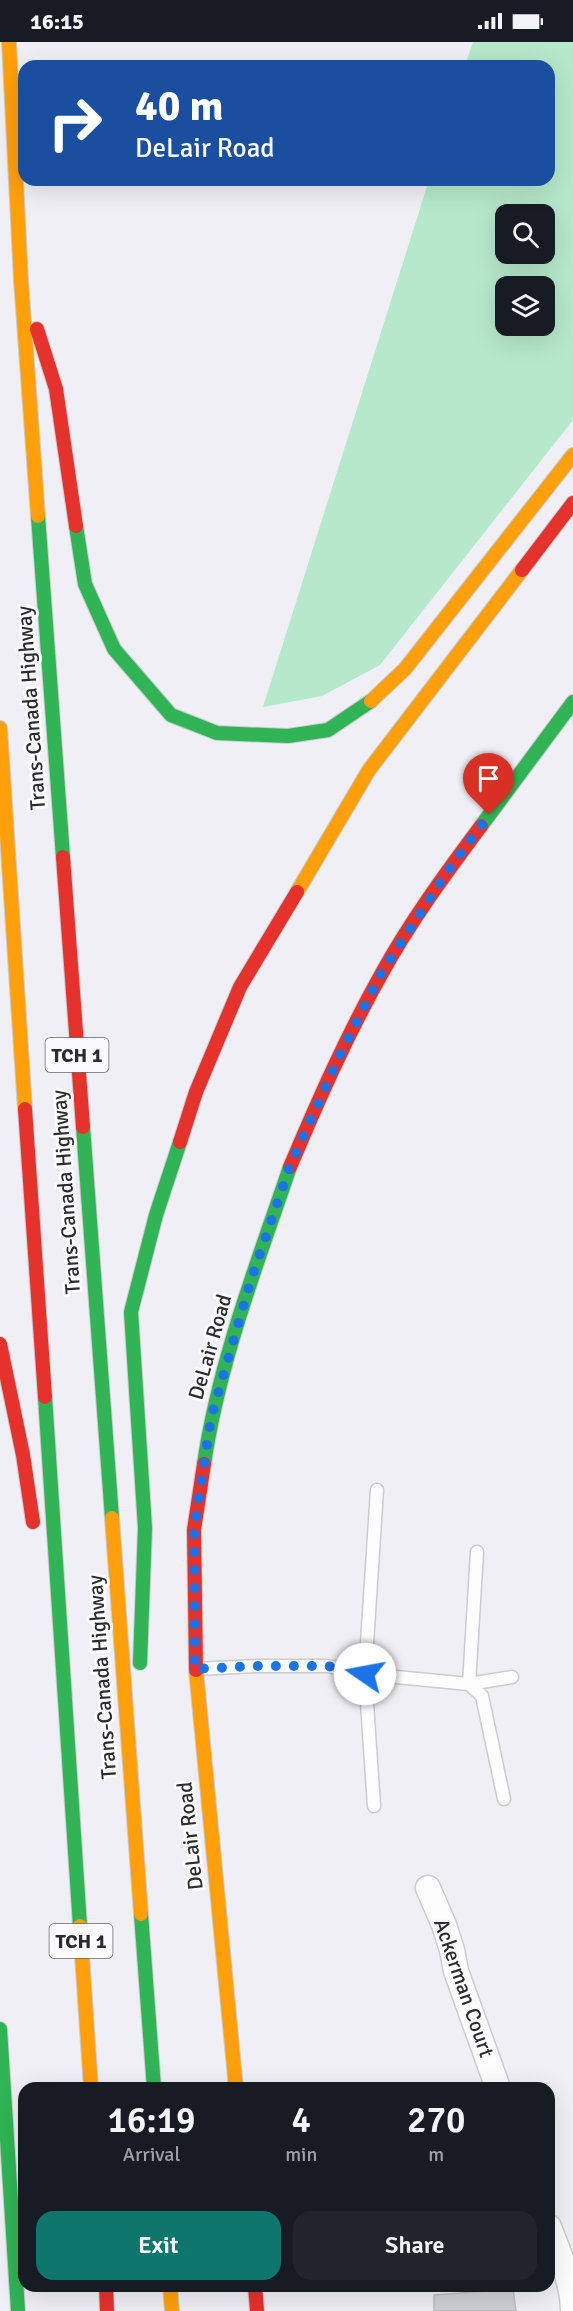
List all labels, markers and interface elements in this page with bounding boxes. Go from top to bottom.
text: 16:15 [30,8,84,35]
text: 40 m [135,81,224,132]
icon: right [36,84,114,162]
text: DeLair Road [135,132,275,165]
map controls [495,204,555,336]
button: search [495,204,555,264]
button: layers [495,276,555,336]
street label: Trans-Canada Highway [11,605,51,811]
pin [463,753,514,815]
icon: arrive [472,762,505,795]
road number: TCH 1 [46,1038,109,1072]
street label: Trans-Canada Highway [46,1089,86,1295]
street label: DeLair Road [183,1291,237,1403]
street label: Trans-Canada Highway [82,1574,122,1780]
position arrow [333,1642,397,1706]
street label: DeLair Road [171,1781,209,1891]
street label: Ackerman Court [428,1915,500,2061]
road number: TCH 1 [50,1924,112,1958]
text: 16:19 [108,2098,196,2143]
text: 4 [292,2098,311,2143]
text: 270 [407,2098,465,2143]
text: Arrival [123,2142,180,2167]
text: min [285,2142,317,2167]
text: m [428,2142,444,2167]
button: Exit [36,2211,281,2280]
button: Share [293,2211,537,2280]

